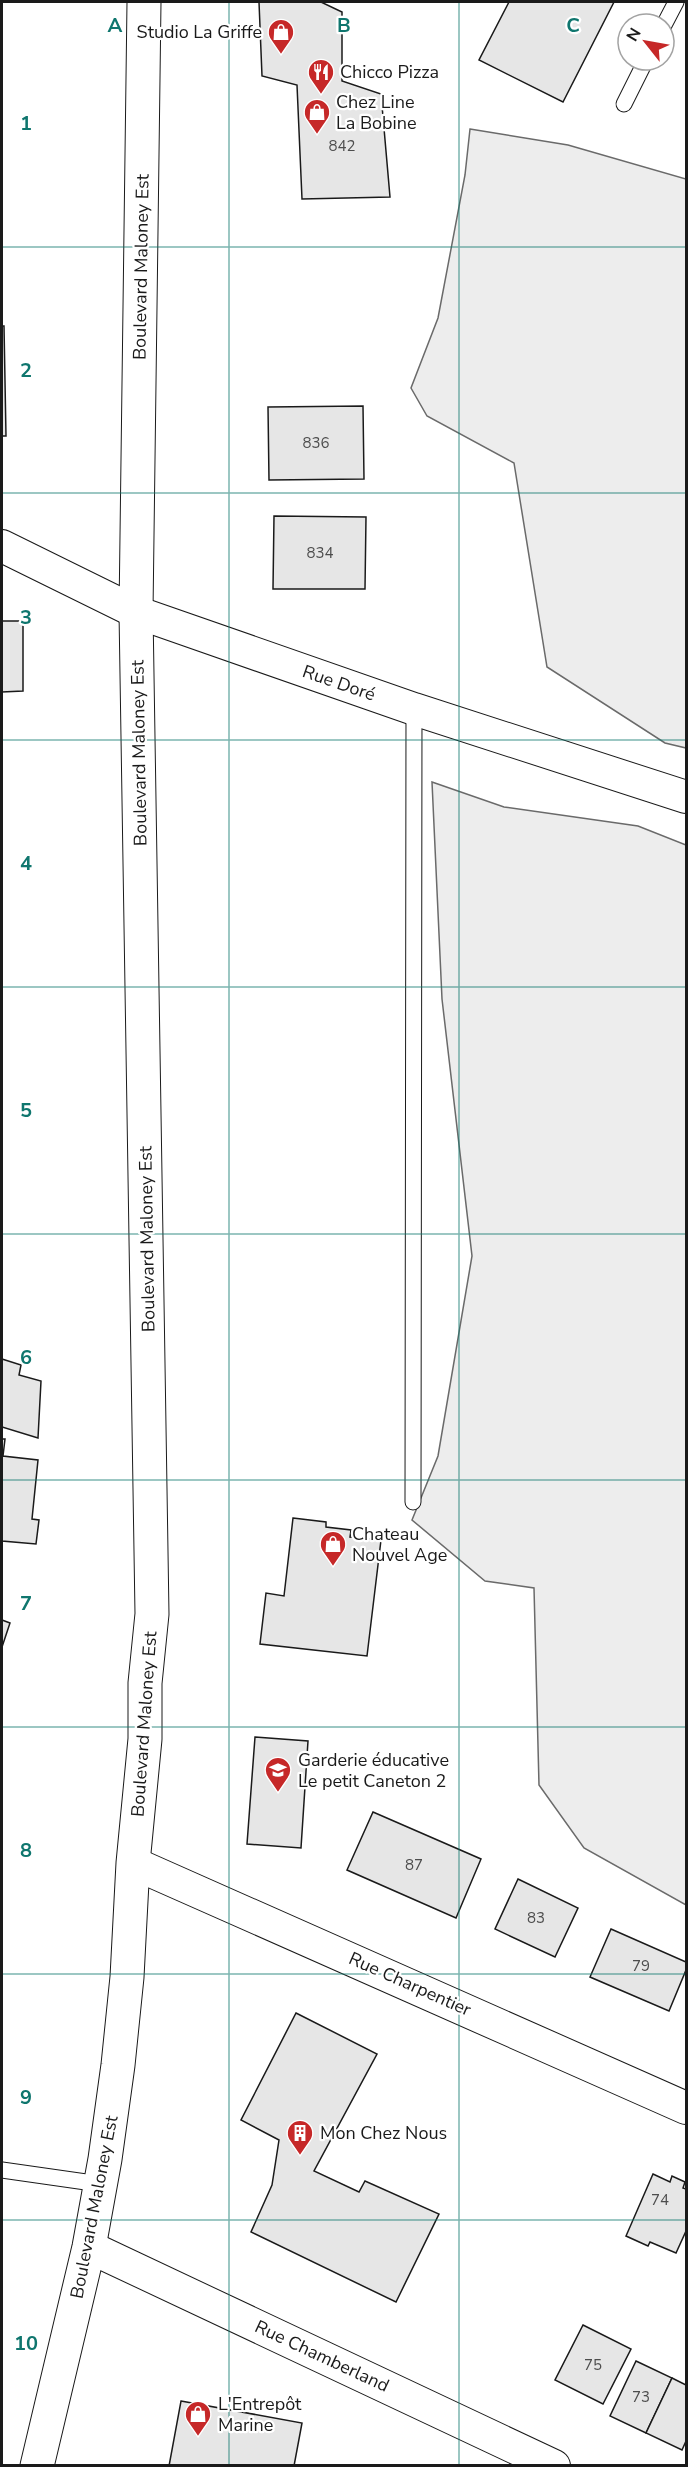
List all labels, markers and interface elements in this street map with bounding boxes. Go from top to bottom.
text: A [108,12,123,39]
text: B [337,12,351,39]
text: C [566,12,580,39]
north arrow [616,12,676,72]
shop icon: Studio La Griffe [266,17,296,55]
place label: Studio La Griffe [137,20,262,44]
text: N [621,24,647,46]
restaurant icon: Chicco Pizza [306,57,336,95]
place label: Chicco Pizza [340,60,439,84]
place label: Chez Line La Bobine [336,90,417,135]
shop icon: Chez Line La Bobine [302,97,332,135]
text: 1 [20,110,32,137]
house number: 842 [328,136,356,156]
street label: Boulevard Maloney Est [127,173,155,360]
text: 2 [20,357,32,384]
house number: 836 [302,433,330,453]
house number: 834 [306,543,334,563]
text: 3 [20,604,32,631]
street label: Boulevard Maloney Est [125,659,153,846]
street label: Rue Doré [299,659,379,707]
text: 4 [20,850,32,877]
text: 5 [20,1097,32,1124]
street label: Boulevard Maloney Est [133,1145,161,1332]
text: 6 [20,1344,32,1371]
place label: Chateau Nouvel Age [352,1522,447,1567]
shop icon: Chateau Nouvel Age [318,1529,348,1567]
text: 7 [20,1590,32,1617]
street label: Boulevard Maloney Est [126,1630,163,1818]
place label: Garderie éducative Le petit Caneton 2 [298,1748,449,1793]
school or university icon: Garderie éducative Le petit Caneton 2 [263,1755,293,1793]
text: 8 [20,1837,32,1864]
house number: 87 [405,1855,423,1875]
house number: 83 [527,1908,545,1928]
street label: Rue Charpentier [345,1946,475,2022]
house number: 79 [632,1956,650,1976]
text: 9 [20,2084,32,2111]
street label: Boulevard Maloney Est [64,2113,124,2301]
building icon: Mon Chez Nous [285,2118,315,2156]
place label: Mon Chez Nous [320,2121,447,2145]
house number: 74 [651,2190,669,2210]
street label: Rue Chamberland [251,2314,393,2398]
text: 10 [14,2330,38,2357]
house number: 75 [584,2355,602,2375]
house number: 73 [632,2387,650,2407]
place label: L'Entrepôt Marine [218,2392,302,2437]
shop icon: L'Entrepôt Marine [183,2399,213,2437]

